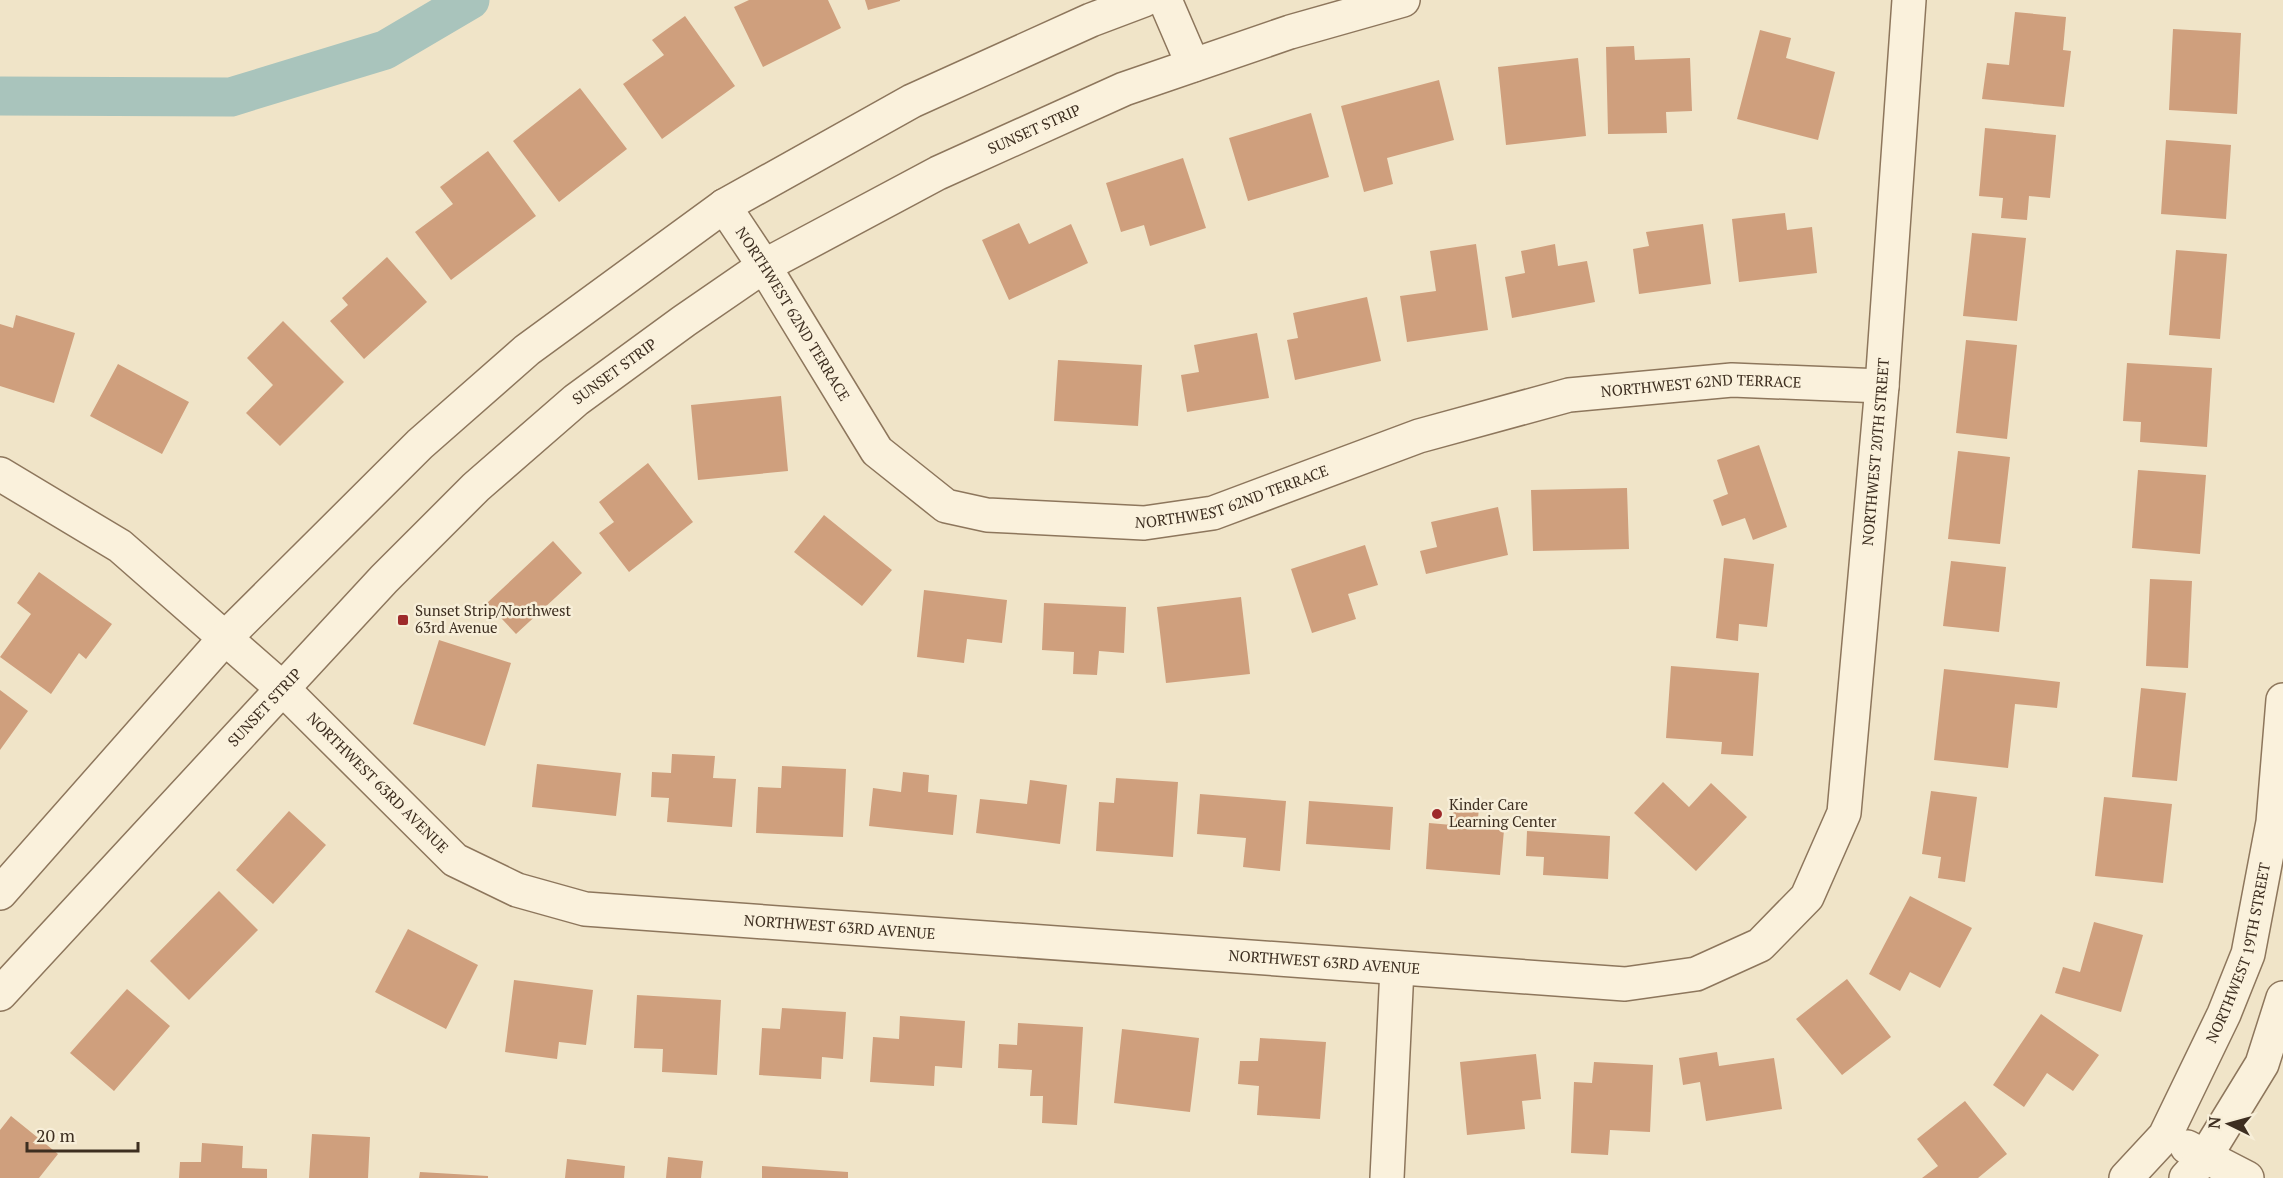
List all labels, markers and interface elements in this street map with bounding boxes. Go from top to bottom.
street label: SUNSET STRIP [984,99,1084,158]
street label: NORTHWEST 62ND TERRACE [732,223,855,404]
street label: SUNSET STRIP [568,333,660,408]
street label: NORTHWEST 20TH STREET [1857,357,1893,547]
street label: NORTHWEST 62ND TERRACE [1600,369,1802,401]
street label: NORTHWEST 62ND TERRACE [1135,460,1331,532]
place label: Sunset Strip/Northwest 63rd Avenue [415,600,572,637]
marker: Sunset Strip/Northwest 63rd Avenue [396,613,410,627]
street label: SUNSET STRIP [223,664,305,751]
street label: NORTHWEST 63RD AVENUE [303,707,453,857]
place label: Kinder Care Learning Center [1449,794,1557,831]
marker: Kinder Care Learning Center [1430,807,1444,821]
street label: NORTHWEST 19TH STREET [2201,861,2274,1046]
street label: NORTHWEST 63RD AVENUE [743,909,936,943]
street label: NORTHWEST 63RD AVENUE [1228,944,1421,978]
north arrow [2199,1094,2259,1154]
scale bar [27,1115,138,1153]
text: N [2203,1116,2226,1130]
text: 20 m [36,1123,76,1147]

